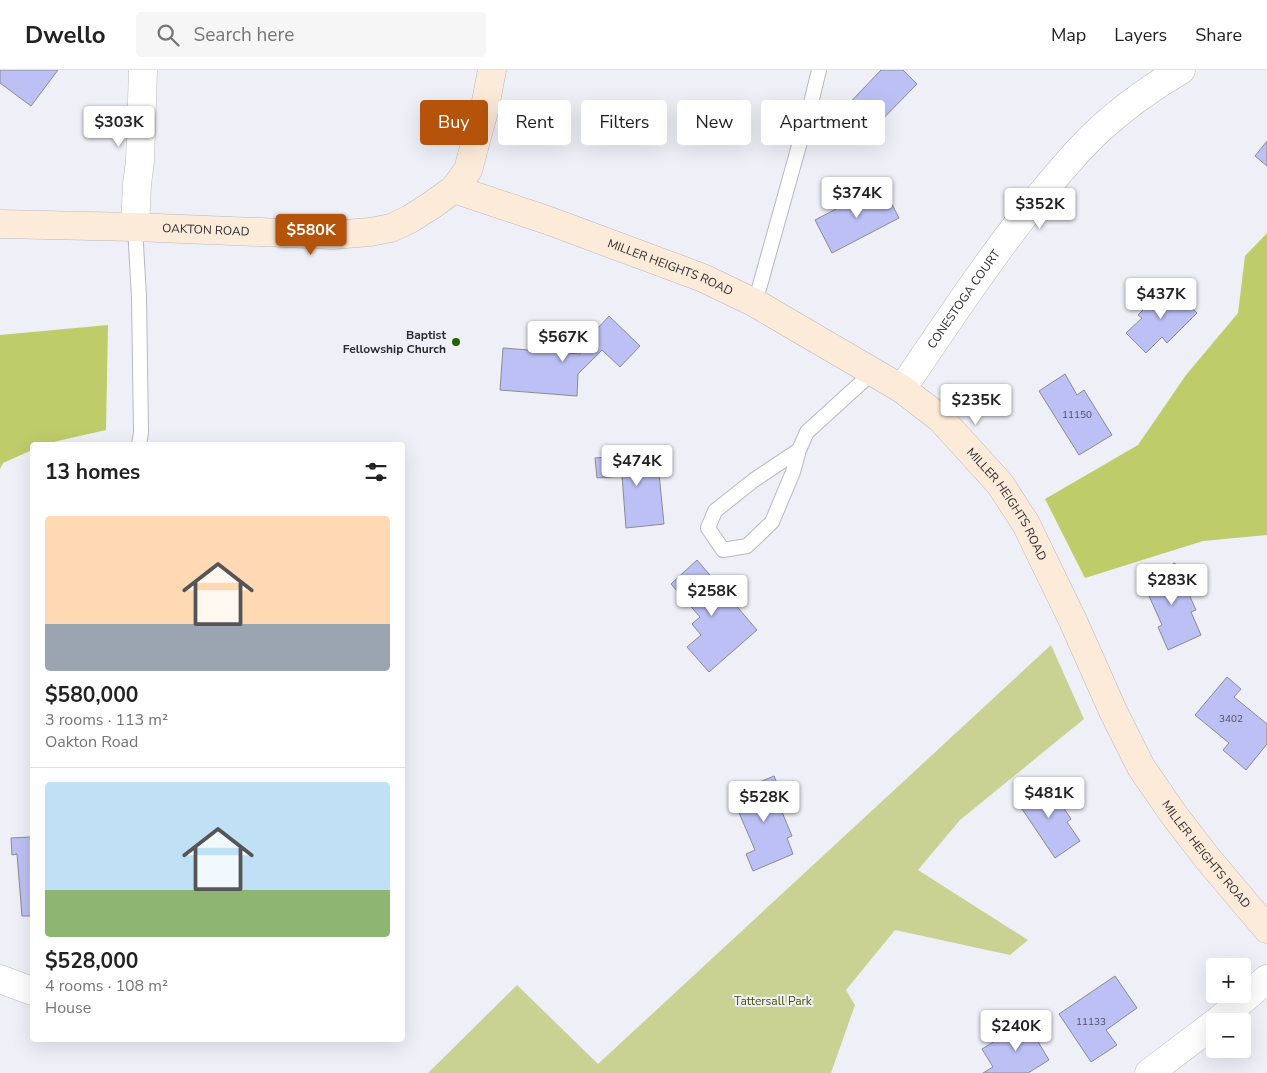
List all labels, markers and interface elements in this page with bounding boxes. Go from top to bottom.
search box [136,12,486,57]
text: Dwello [25,19,106,51]
icon: search [154,21,182,49]
text: Search here [194,22,294,48]
text: Map [1051,23,1086,47]
text: Layers [1114,23,1167,47]
text: Share [1195,23,1242,47]
chip: Buy [420,100,488,145]
chip: Rent [498,100,571,145]
chip: Filters [581,100,667,145]
chip: New [677,100,751,145]
chip: Apartment [761,100,885,145]
pin: $303K [84,106,154,148]
text: $303K [94,111,144,133]
pin: $374K [822,176,892,219]
text: $374K [832,182,882,204]
pin: $352K [1005,188,1075,230]
text: $352K [1015,193,1065,215]
pin: $580K [276,214,346,256]
text: $580K [286,219,336,241]
street label: OAKTON ROAD [162,220,250,240]
street label: MILLER HEIGHTS ROAD [605,235,736,299]
street label: CONESTOGA COURT [924,246,1004,352]
pin: $437K [1126,278,1196,320]
text: $437K [1136,283,1186,305]
pin: $567K [528,320,598,363]
text: $567K [538,326,588,348]
place label: Baptist Fellowship Church [343,327,446,357]
marker: Baptist Fellowship Church [450,336,462,348]
pin: $235K [941,384,1011,426]
text: $235K [951,389,1001,411]
house number: 11150 [1062,408,1092,422]
pin: $474K [602,444,672,487]
street label: MILLER HEIGHTS ROAD [963,444,1051,563]
text: $474K [612,450,662,472]
text: 13 homes [45,458,140,486]
icon: filters [362,458,390,486]
icon: home [173,549,263,639]
pin: $283K [1137,564,1207,606]
text: $283K [1147,569,1197,591]
pin: $258K [677,574,747,617]
text: $258K [687,580,737,602]
text: $580,000 [45,681,138,709]
text: 3 rooms · 113 m² [45,709,168,731]
house number: 3402 [1219,712,1243,726]
text: Oakton Road [45,731,138,753]
pin: $481K [1014,776,1084,819]
pin: $528K [729,780,799,823]
text: $481K [1024,782,1074,804]
text: $528K [739,786,789,808]
street label: MILLER HEIGHTS ROAD [1158,797,1254,912]
icon: home [173,814,263,904]
text: $528,000 [45,947,138,975]
map controls [1206,958,1251,1058]
button: + [1206,958,1251,1003]
text: 4 rooms · 108 m² [45,975,168,997]
park label: Tattersall Park [734,993,813,1009]
text: House [45,997,91,1019]
pin: $240K [981,1010,1051,1052]
button: − [1206,1013,1251,1058]
text: $240K [991,1015,1041,1037]
house number: 11133 [1076,1015,1106,1029]

